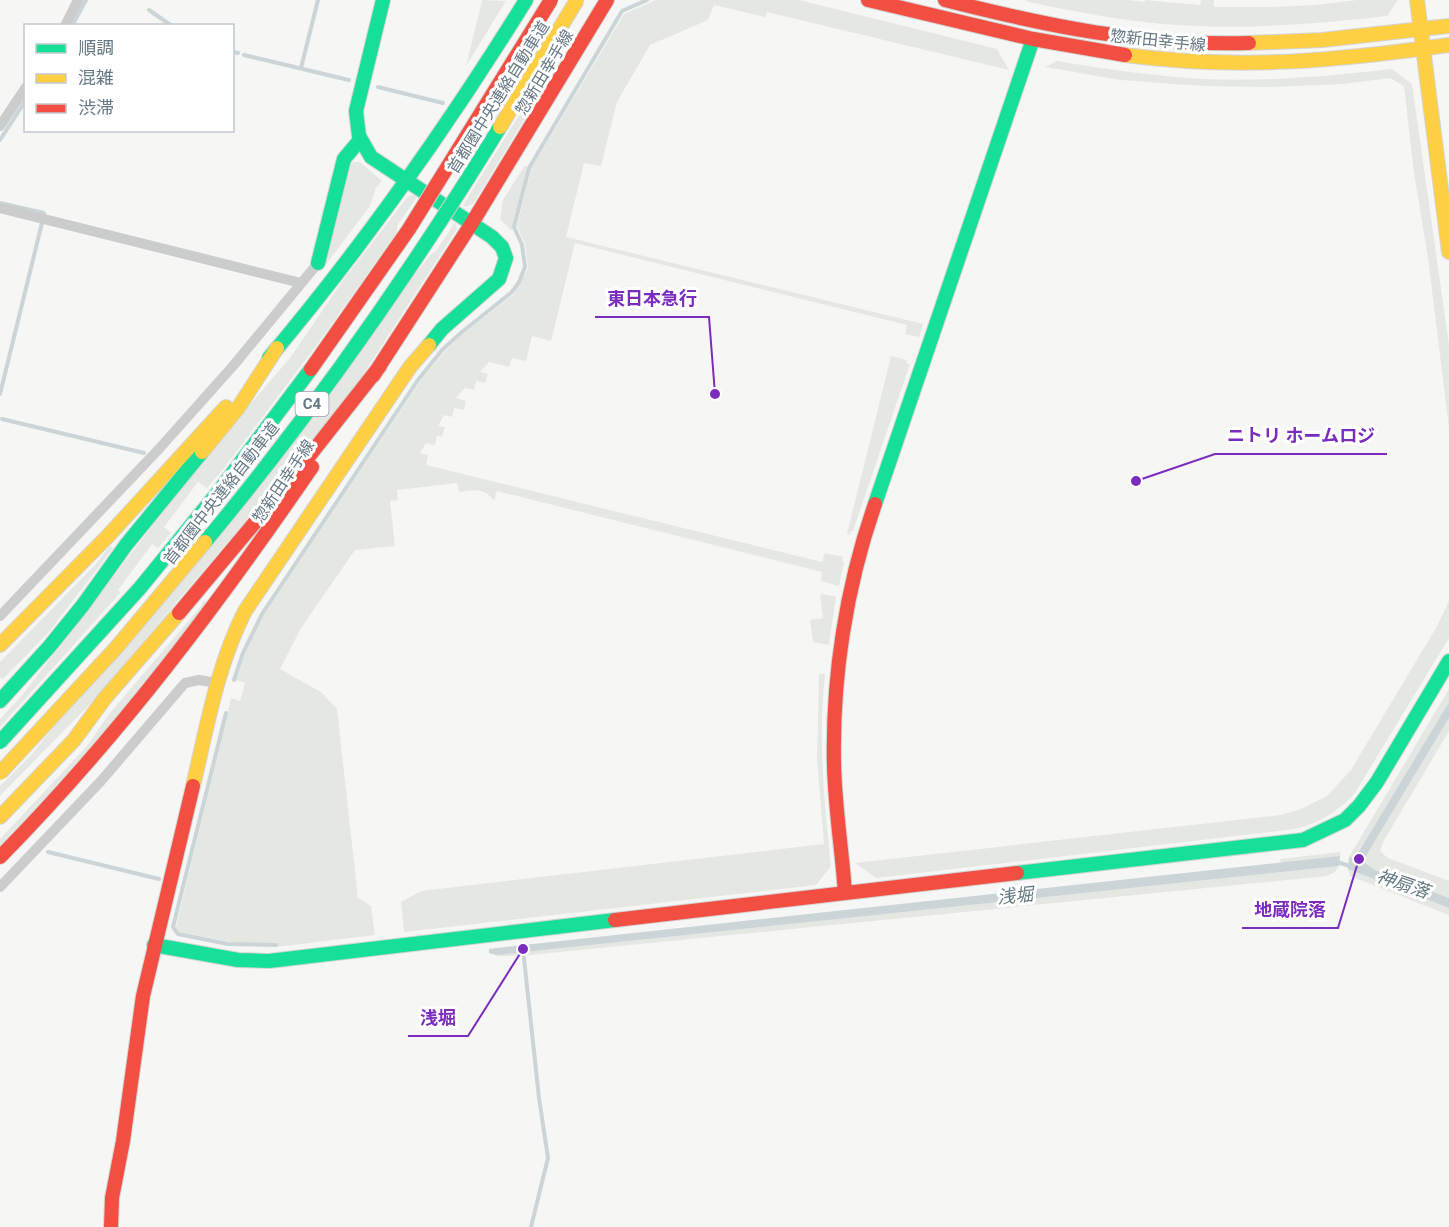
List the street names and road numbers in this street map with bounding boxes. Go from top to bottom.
street label: 首都圏中央連絡自動車道 [444,18,553,177]
street label: 惣新田幸手線 [512,26,577,118]
street label: 惣新田幸手線 [1109,26,1207,55]
road number: C4 [296,392,328,416]
street label: 首都圏中央連絡自動車道 [160,418,283,569]
street label: 惣新田幸手線 [249,436,318,526]

